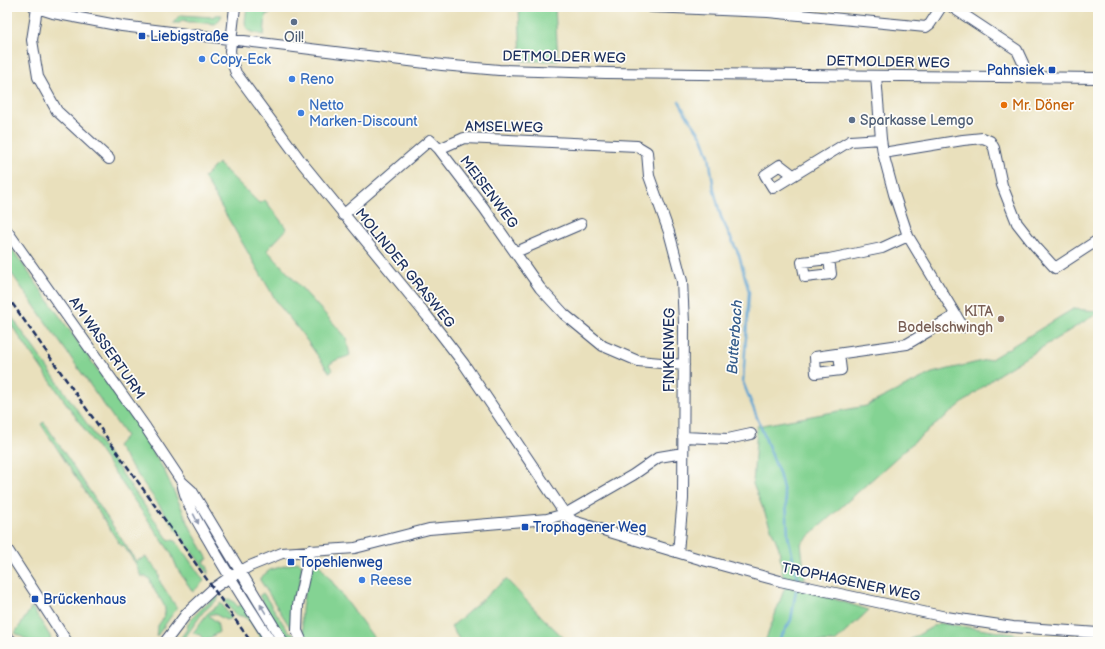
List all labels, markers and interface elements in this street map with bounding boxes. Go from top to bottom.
marker: Oil! [289,17,299,27]
place label: Liebigstraße [150,28,229,45]
place label: Oil! [284,29,304,46]
marker: Liebigstraße [137,31,147,41]
street label: DETMOLDER WEG [502,47,626,67]
place label: Copy-Eck [210,51,271,68]
street label: DETMOLDER WEG [826,52,950,72]
marker: Copy-Eck [197,54,207,64]
place label: Pahnsiek [987,62,1044,79]
marker: Pahnsiek [1047,65,1057,75]
place label: Reno [300,71,334,88]
marker: Reno [287,74,297,84]
place label: Netto Marken-Discount [309,97,418,130]
place label: Mr. Döner [1012,97,1075,114]
marker: Mr. Döner [999,100,1009,110]
marker: Netto Marken-Discount [296,108,306,118]
place label: Sparkasse Lemgo [860,112,974,129]
marker: Sparkasse Lemgo [847,115,857,125]
street label: AMSELWEG [465,118,544,136]
street label: MEISENWEG [456,152,522,232]
street label: MOLINDER GRASWEG [352,205,459,331]
street label: AM WASSERTURM [65,294,149,402]
water label: Butterbach [723,299,747,375]
place label: KITA Bodelschwingh [898,303,993,336]
street label: FINKENWEG [661,307,678,392]
marker: KITA Bodelschwingh [996,314,1006,324]
one-way arrow [193,513,199,524]
place label: Trophagener Weg [533,519,646,536]
marker: Trophagener Weg [520,522,530,532]
place label: Topehlenweg [299,554,383,571]
marker: Topehlenweg [286,557,296,567]
street label: TROPHAGENER WEG [780,559,922,605]
place label: Reese [370,572,412,589]
marker: Reese [357,575,367,585]
place label: Brückenhaus [43,591,126,608]
marker: Brückenhaus [30,594,40,604]
one-way arrow [259,603,266,615]

